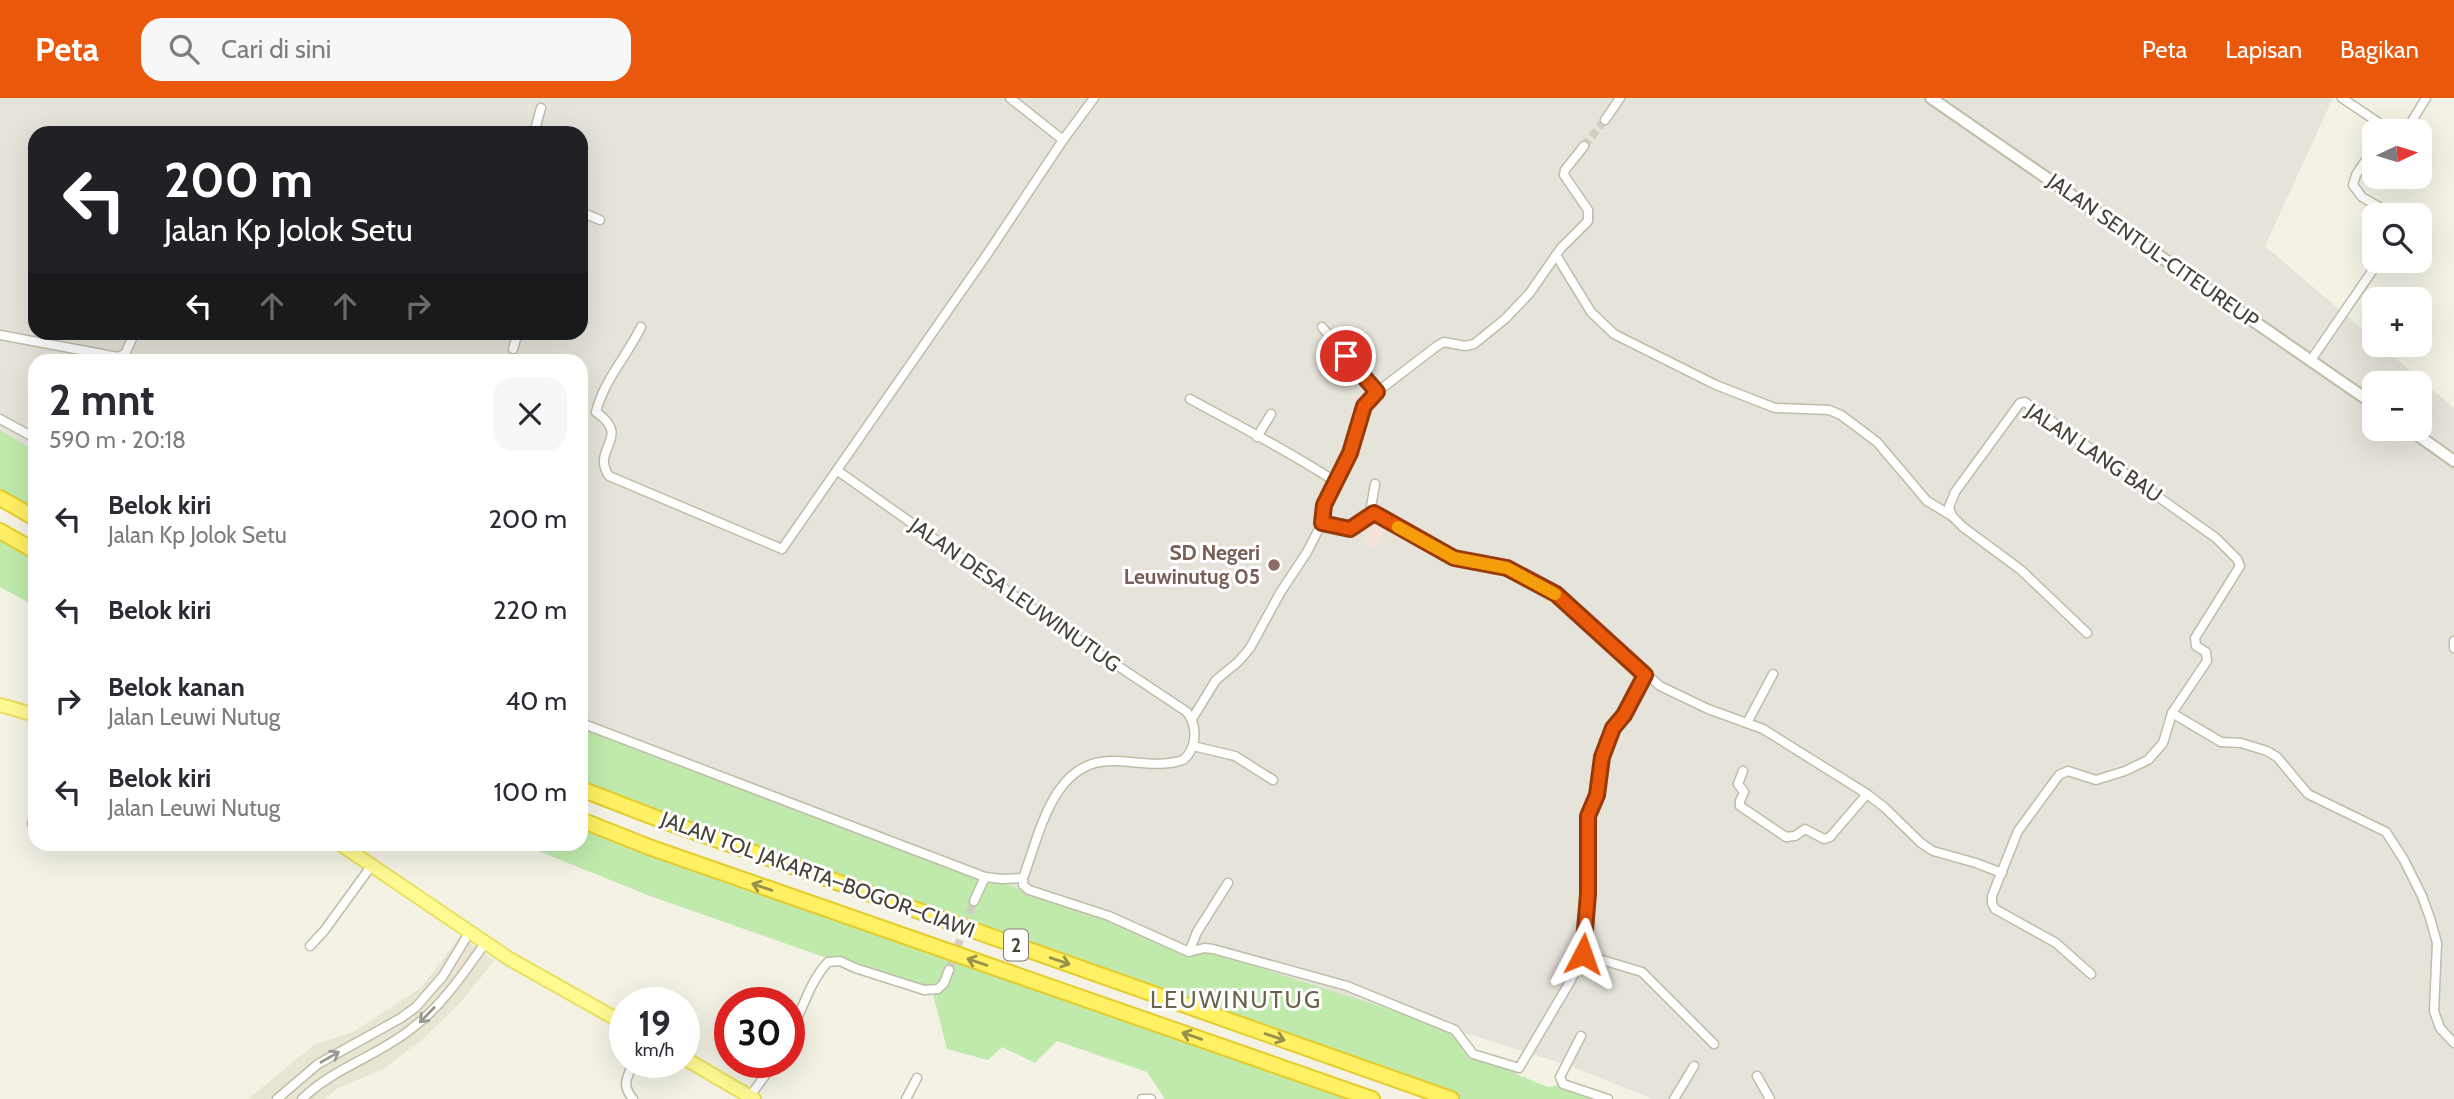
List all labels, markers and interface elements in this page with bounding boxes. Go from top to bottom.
search box [141,18,631,81]
text: Peta [35,29,99,69]
icon: search [165,30,203,68]
text: Cari di sini [221,33,331,65]
text: Peta [2142,35,2187,64]
text: Lapisan [2225,35,2302,64]
text: Bagikan [2340,35,2419,64]
north arrow [2362,119,2432,189]
map controls [2362,119,2432,441]
text: 200 m [164,150,313,209]
icon: left [49,154,140,245]
street label: JALAN SENTUL-CITEUREUP [2042,167,2264,333]
button: search [2362,203,2432,273]
text: Jalan Kp Jolok Setu [164,210,413,249]
icon: left [180,287,218,325]
icon: ahead [253,287,291,325]
icon: ahead [326,287,364,325]
icon: right [399,287,437,325]
button: + [2362,287,2432,357]
pin [1316,326,1376,386]
icon: arrive [1327,337,1365,375]
button: − [2362,371,2432,441]
text: 2 mnt [49,374,155,426]
button: close [493,377,567,451]
street label: JALAN LANG BAU [2021,397,2167,507]
text: 590 m · 20:18 [49,426,186,454]
text: Belok kiri [108,489,211,521]
icon: left [49,500,87,538]
text: 200 m [488,503,567,535]
street label: JALAN DESA LEUWINUTUG [904,512,1125,677]
text: Jalan Kp Jolok Setu [108,521,287,549]
place label: SD Negeri Leuwinutug 05 [1124,540,1260,589]
marker: SD Negeri Leuwinutug 05 [1266,557,1282,573]
icon: left [49,591,87,629]
text: Belok kiri [108,594,211,626]
text: 220 m [493,594,567,626]
text: Belok kanan [108,671,245,703]
icon: right [49,682,87,720]
text: 40 m [505,685,567,717]
text: Jalan Leuwi Nutug [108,703,280,731]
text: Belok kiri [108,762,211,794]
icon: left [49,773,87,811]
text: 100 m [494,776,567,808]
text: Jalan Leuwi Nutug [108,794,280,822]
street label: JALAN TOL JAKARTA–BOGOR–CIAWI [657,806,978,943]
one-way arrow [752,880,774,892]
position arrow [1546,917,1620,991]
road number: 2 [1004,930,1028,960]
one-way arrow [967,954,989,967]
one-way arrow [1049,956,1071,968]
district label: LEUWINUTUG [1150,985,1322,1014]
speed limit sign: 30 [714,987,805,1078]
text: 19 [638,1002,671,1045]
one-way arrow [418,1006,435,1023]
one-way arrow [1182,1029,1204,1041]
one-way arrow [1263,1032,1285,1044]
text: km/h [635,1039,674,1061]
one-way arrow [320,1050,340,1064]

